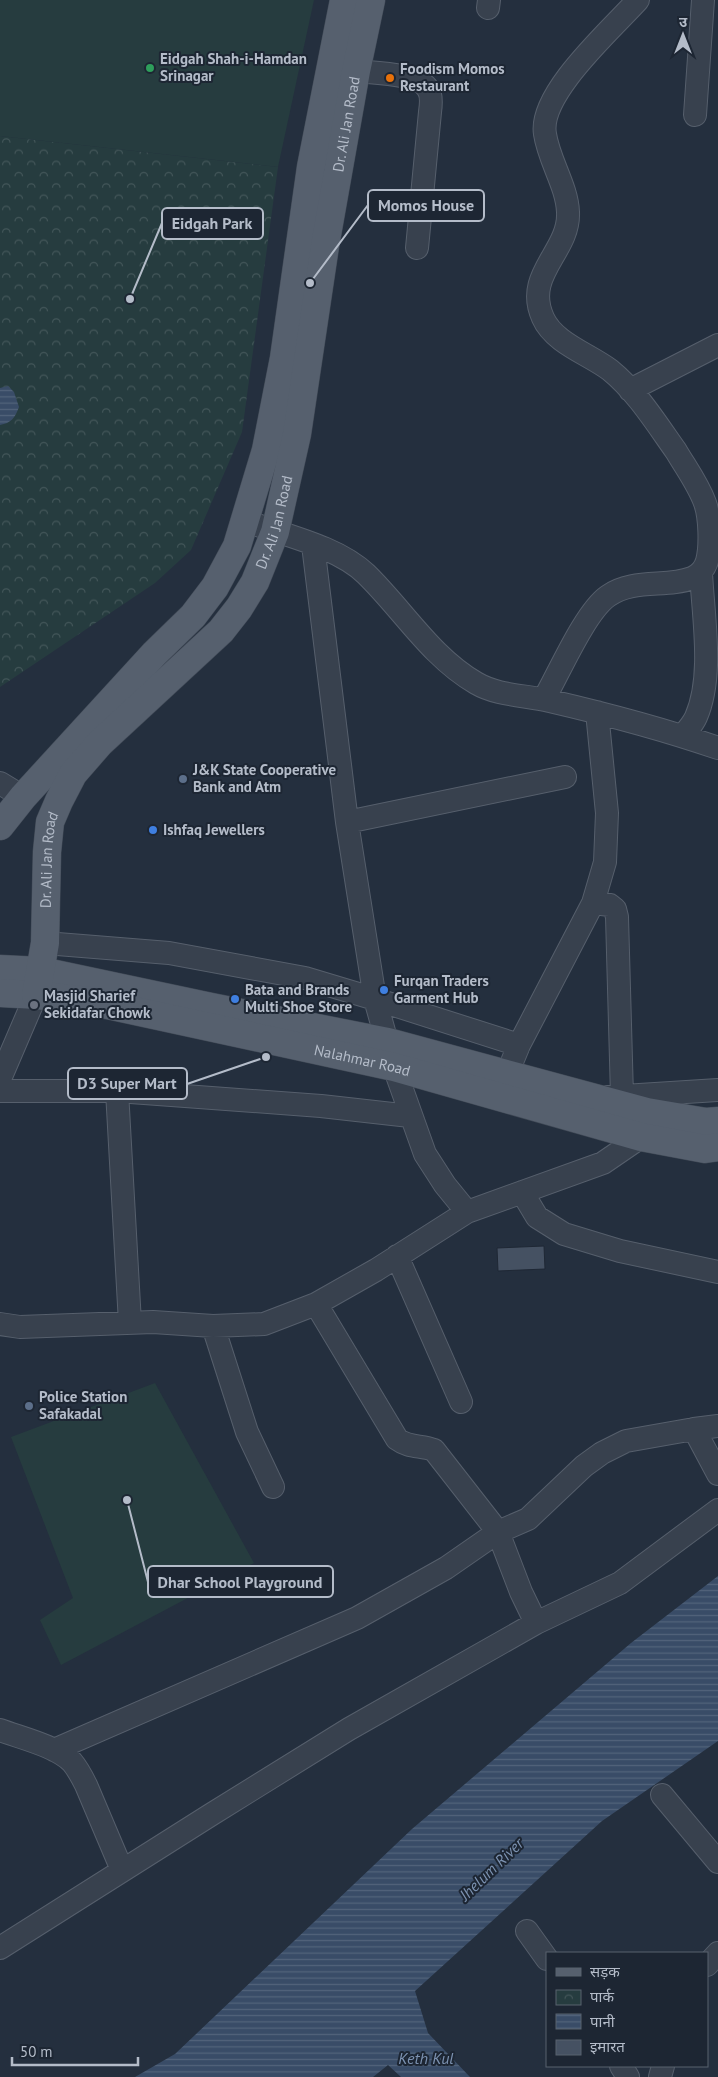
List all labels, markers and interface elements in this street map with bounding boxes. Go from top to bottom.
north arrow [658,10,708,60]
text: उ [679,13,688,31]
place label: Eidgah Shah-i-Hamdan Srinagar [160,49,307,85]
place label: Foodism Momos Restaurant [400,59,505,95]
marker: Eidgah Shah-i-Hamdan Srinagar [144,62,156,74]
marker: Foodism Momos Restaurant [384,72,396,84]
street label: Dr. Ali Jan Road [328,75,364,173]
callout: Momos House [368,190,484,221]
text: Momos House [378,195,474,215]
callout: Eidgah Park [162,208,263,239]
text: Eidgah Park [172,213,252,233]
street label: Dr. Ali Jan Road [251,474,296,572]
place label: J&K State Cooperative Bank and Atm [192,760,337,796]
marker: J&K State Cooperative Bank and Atm [177,773,189,785]
street label: Dr. Ali Jan Road [36,809,62,908]
place label: Ishfaq Jewellers [163,820,265,839]
marker: Ishfaq Jewellers [147,824,159,836]
place label: Furqan Traders Garment Hub [394,971,489,1007]
place label: Bata and Brands Multi Shoe Store [245,980,353,1016]
marker: Furqan Traders Garment Hub [378,984,390,996]
place label: Masjid Sharief Sekidafar Chowk [44,986,151,1022]
marker: Bata and Brands Multi Shoe Store [229,993,241,1005]
marker: Masjid Sharief Sekidafar Chowk [28,999,40,1011]
street label: Nalahmar Road [312,1040,413,1080]
callout: D3 Super Mart [68,1068,187,1099]
text: D3 Super Mart [77,1073,177,1093]
place label: Police Station Safakadal [39,1387,127,1423]
marker: Police Station Safakadal [23,1400,35,1412]
callout: Dhar School Playground [148,1566,333,1597]
text: Dhar School Playground [158,1572,322,1592]
water label: Jhelum River [454,1832,529,1905]
legend [546,1952,708,2067]
text: सड़क [590,1962,620,1981]
text: पार्क [590,1987,614,2006]
text: पानी [590,2012,616,2031]
scale bar [12,2034,139,2066]
text: इमारत [590,2037,625,2056]
text: 50 m [20,2042,53,2061]
water label: Keth Kul [398,2048,454,2068]

